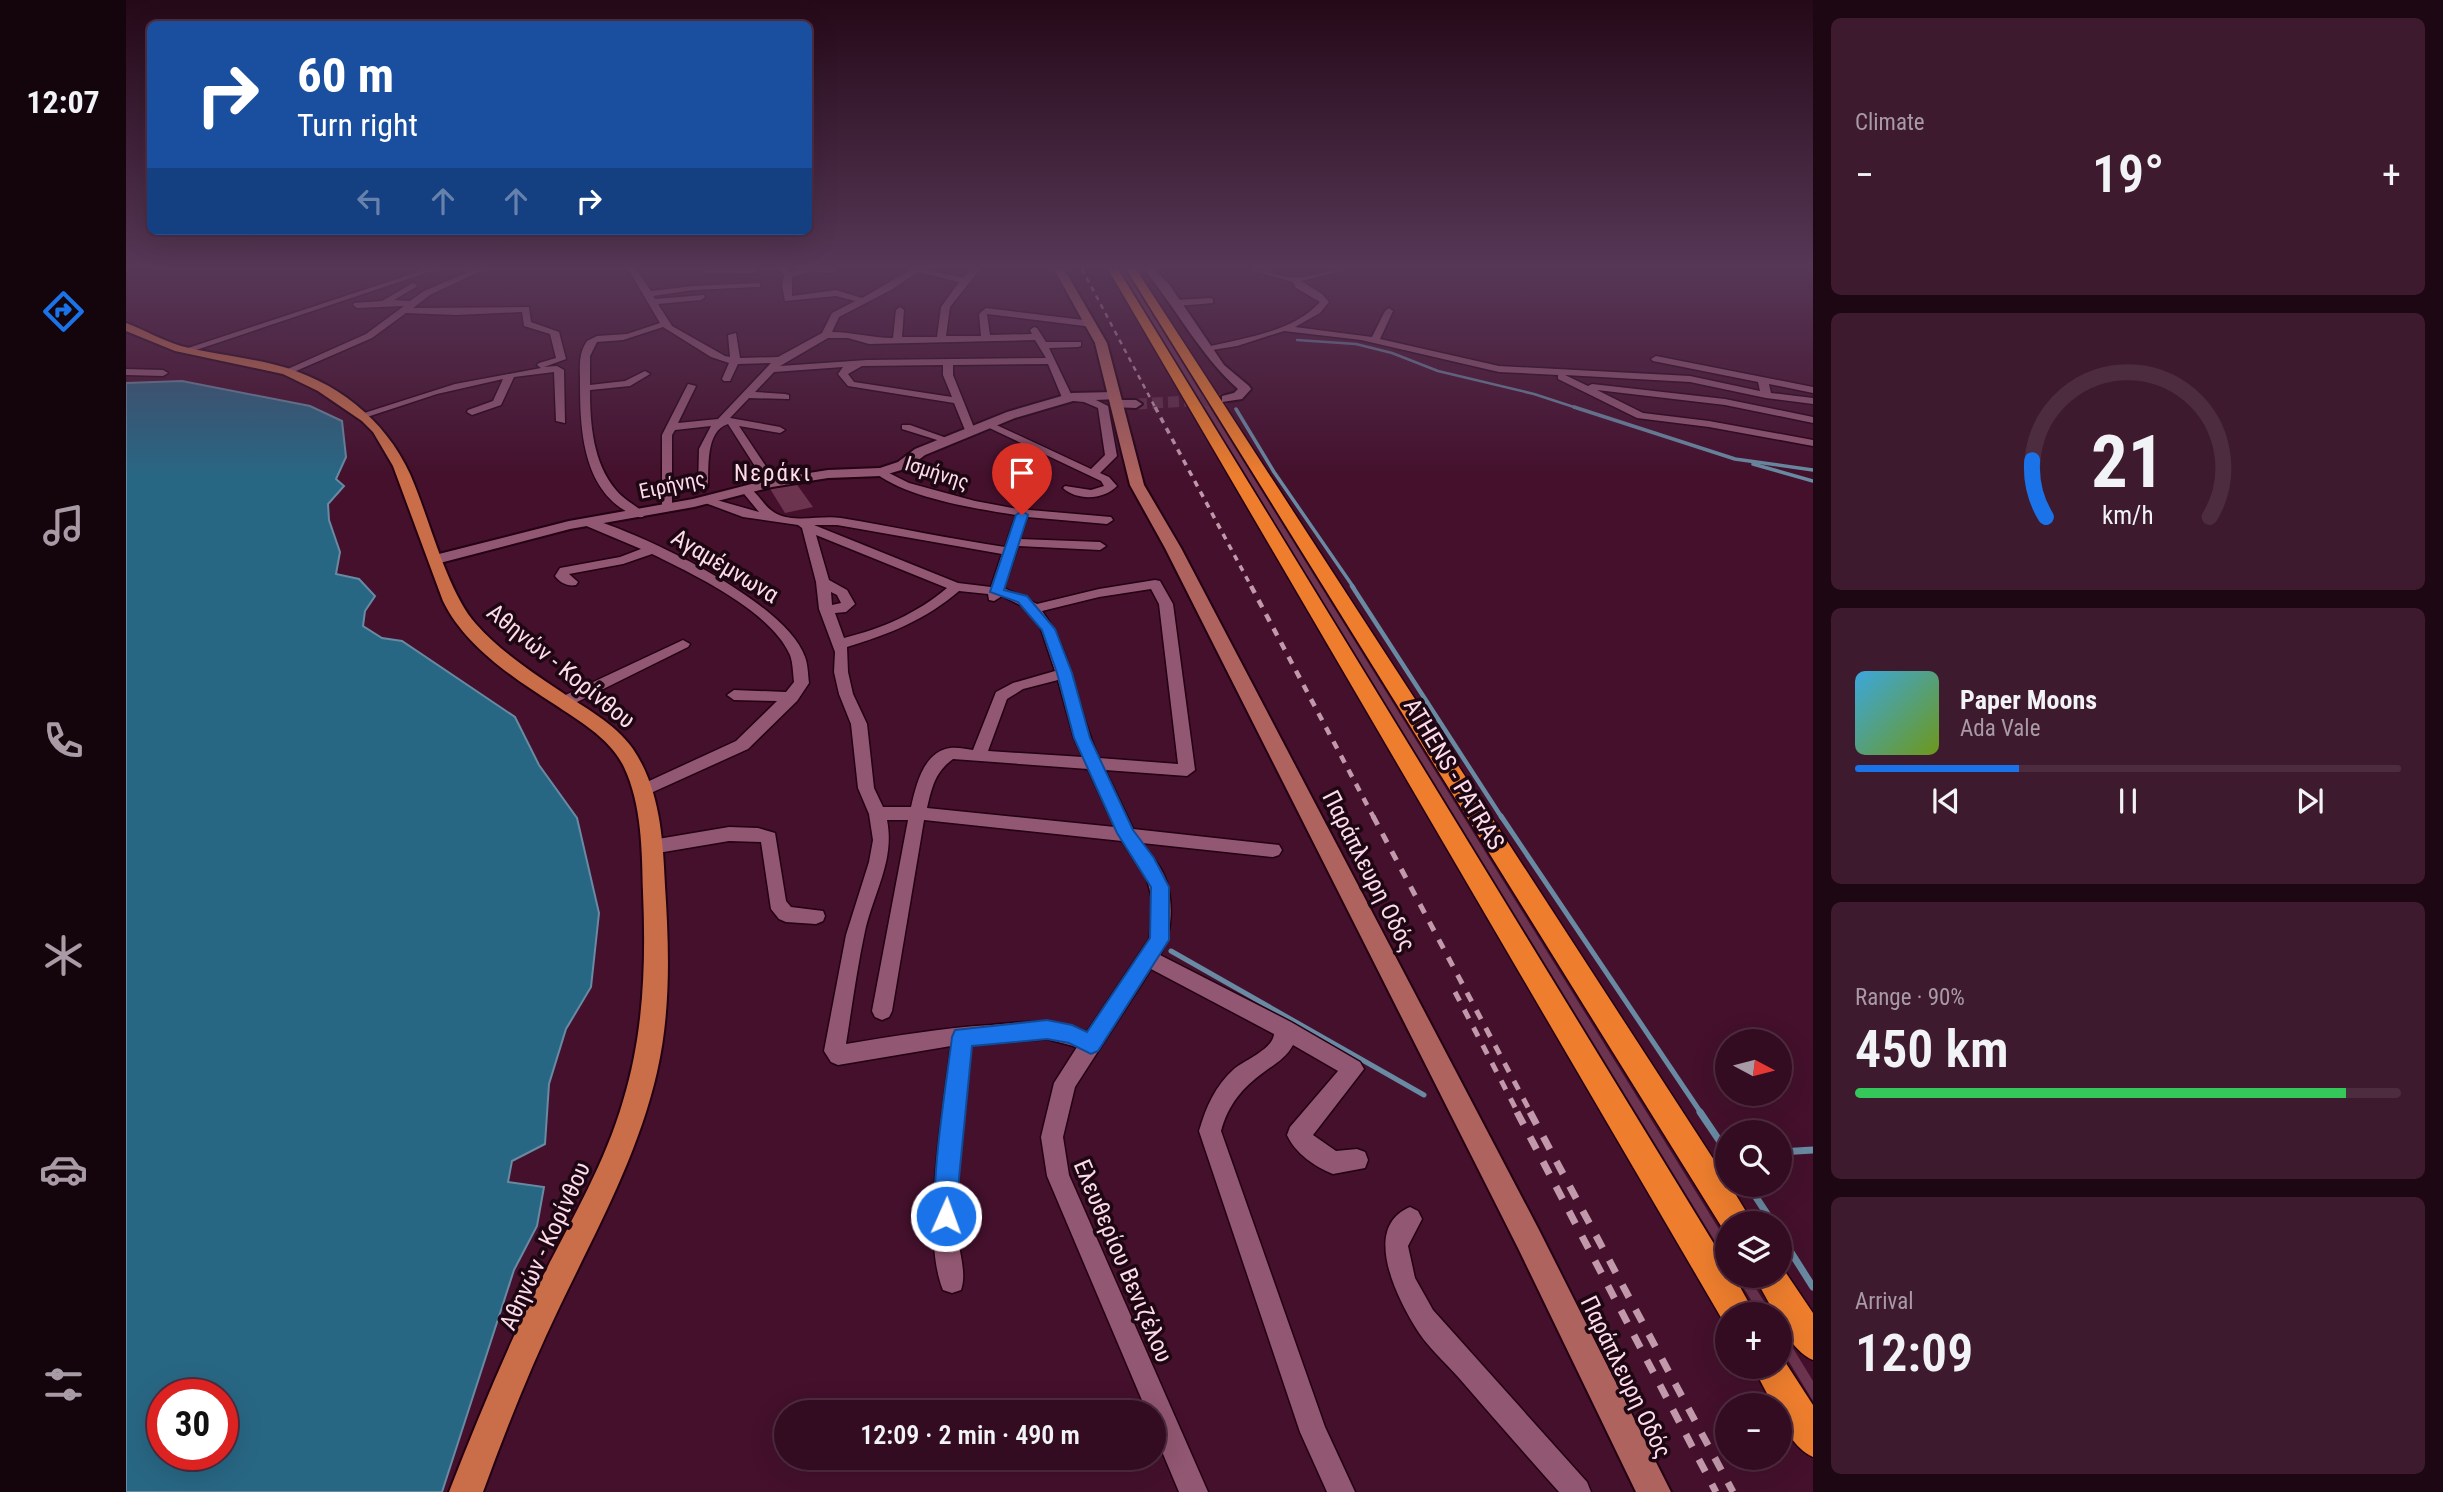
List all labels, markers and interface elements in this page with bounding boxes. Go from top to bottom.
text: 60 m [297,47,394,104]
icon: right [182,49,273,140]
text: 12:07 [26,83,100,121]
text: Turn right [297,106,418,144]
text: Climate [1855,109,1925,136]
text: 19° [2092,144,2164,205]
text: − [1855,153,1874,197]
text: + [2382,153,2401,197]
icon: left [351,182,389,220]
icon: ahead [424,182,462,220]
icon: ahead [497,182,535,220]
icon: right [570,182,608,220]
icon: directions [39,287,88,336]
text: 21 [2091,420,2165,506]
pin [992,443,1052,515]
street label: Ισμήνης [902,451,972,495]
icon: arrive [1003,454,1041,492]
district label: Νεράκι [734,460,812,487]
street label: Ειρήνης [637,466,707,504]
icon: music [39,501,88,550]
text: km/h [2102,501,2154,530]
street label: Αγαμέμνωνα [666,523,784,609]
street label: Αθηνών - Κορίνθου [481,598,641,734]
text: Paper Moons [1960,685,2097,715]
street label: ATHENS - PATRAS [1398,693,1510,855]
text: Ada Vale [1960,715,2040,742]
icon: phone [39,716,88,765]
icon: previous [1927,782,1965,820]
icon: pause [2109,782,2147,820]
icon: next [2291,782,2329,820]
street label: Παράπλευρη Οδός [1316,786,1422,956]
icon: climate [39,931,88,980]
text: Range · 90% [1855,984,1965,1011]
text: 450 km [1855,1019,2009,1080]
north arrow [1715,1029,1792,1106]
map controls [1715,1029,1792,1470]
button: search [1715,1120,1792,1197]
icon: car [39,1145,88,1194]
street label: Ελευθερίου Βενιζέλου [1068,1155,1178,1367]
street label: Αθηνών - Κορίνθου [494,1158,596,1334]
position arrow [909,1179,983,1253]
button: layers [1715,1211,1792,1288]
text: Arrival [1855,1288,1914,1315]
street label: Παράπλευρη Οδός [1575,1291,1677,1463]
button: + [1715,1302,1792,1379]
text: 12:09 [1855,1323,1973,1384]
icon: filters [39,1360,88,1409]
speed limit sign: 30 [147,1379,238,1470]
button: − [1715,1393,1792,1470]
text: 12:09 · 2 min · 490 m [860,1420,1080,1450]

